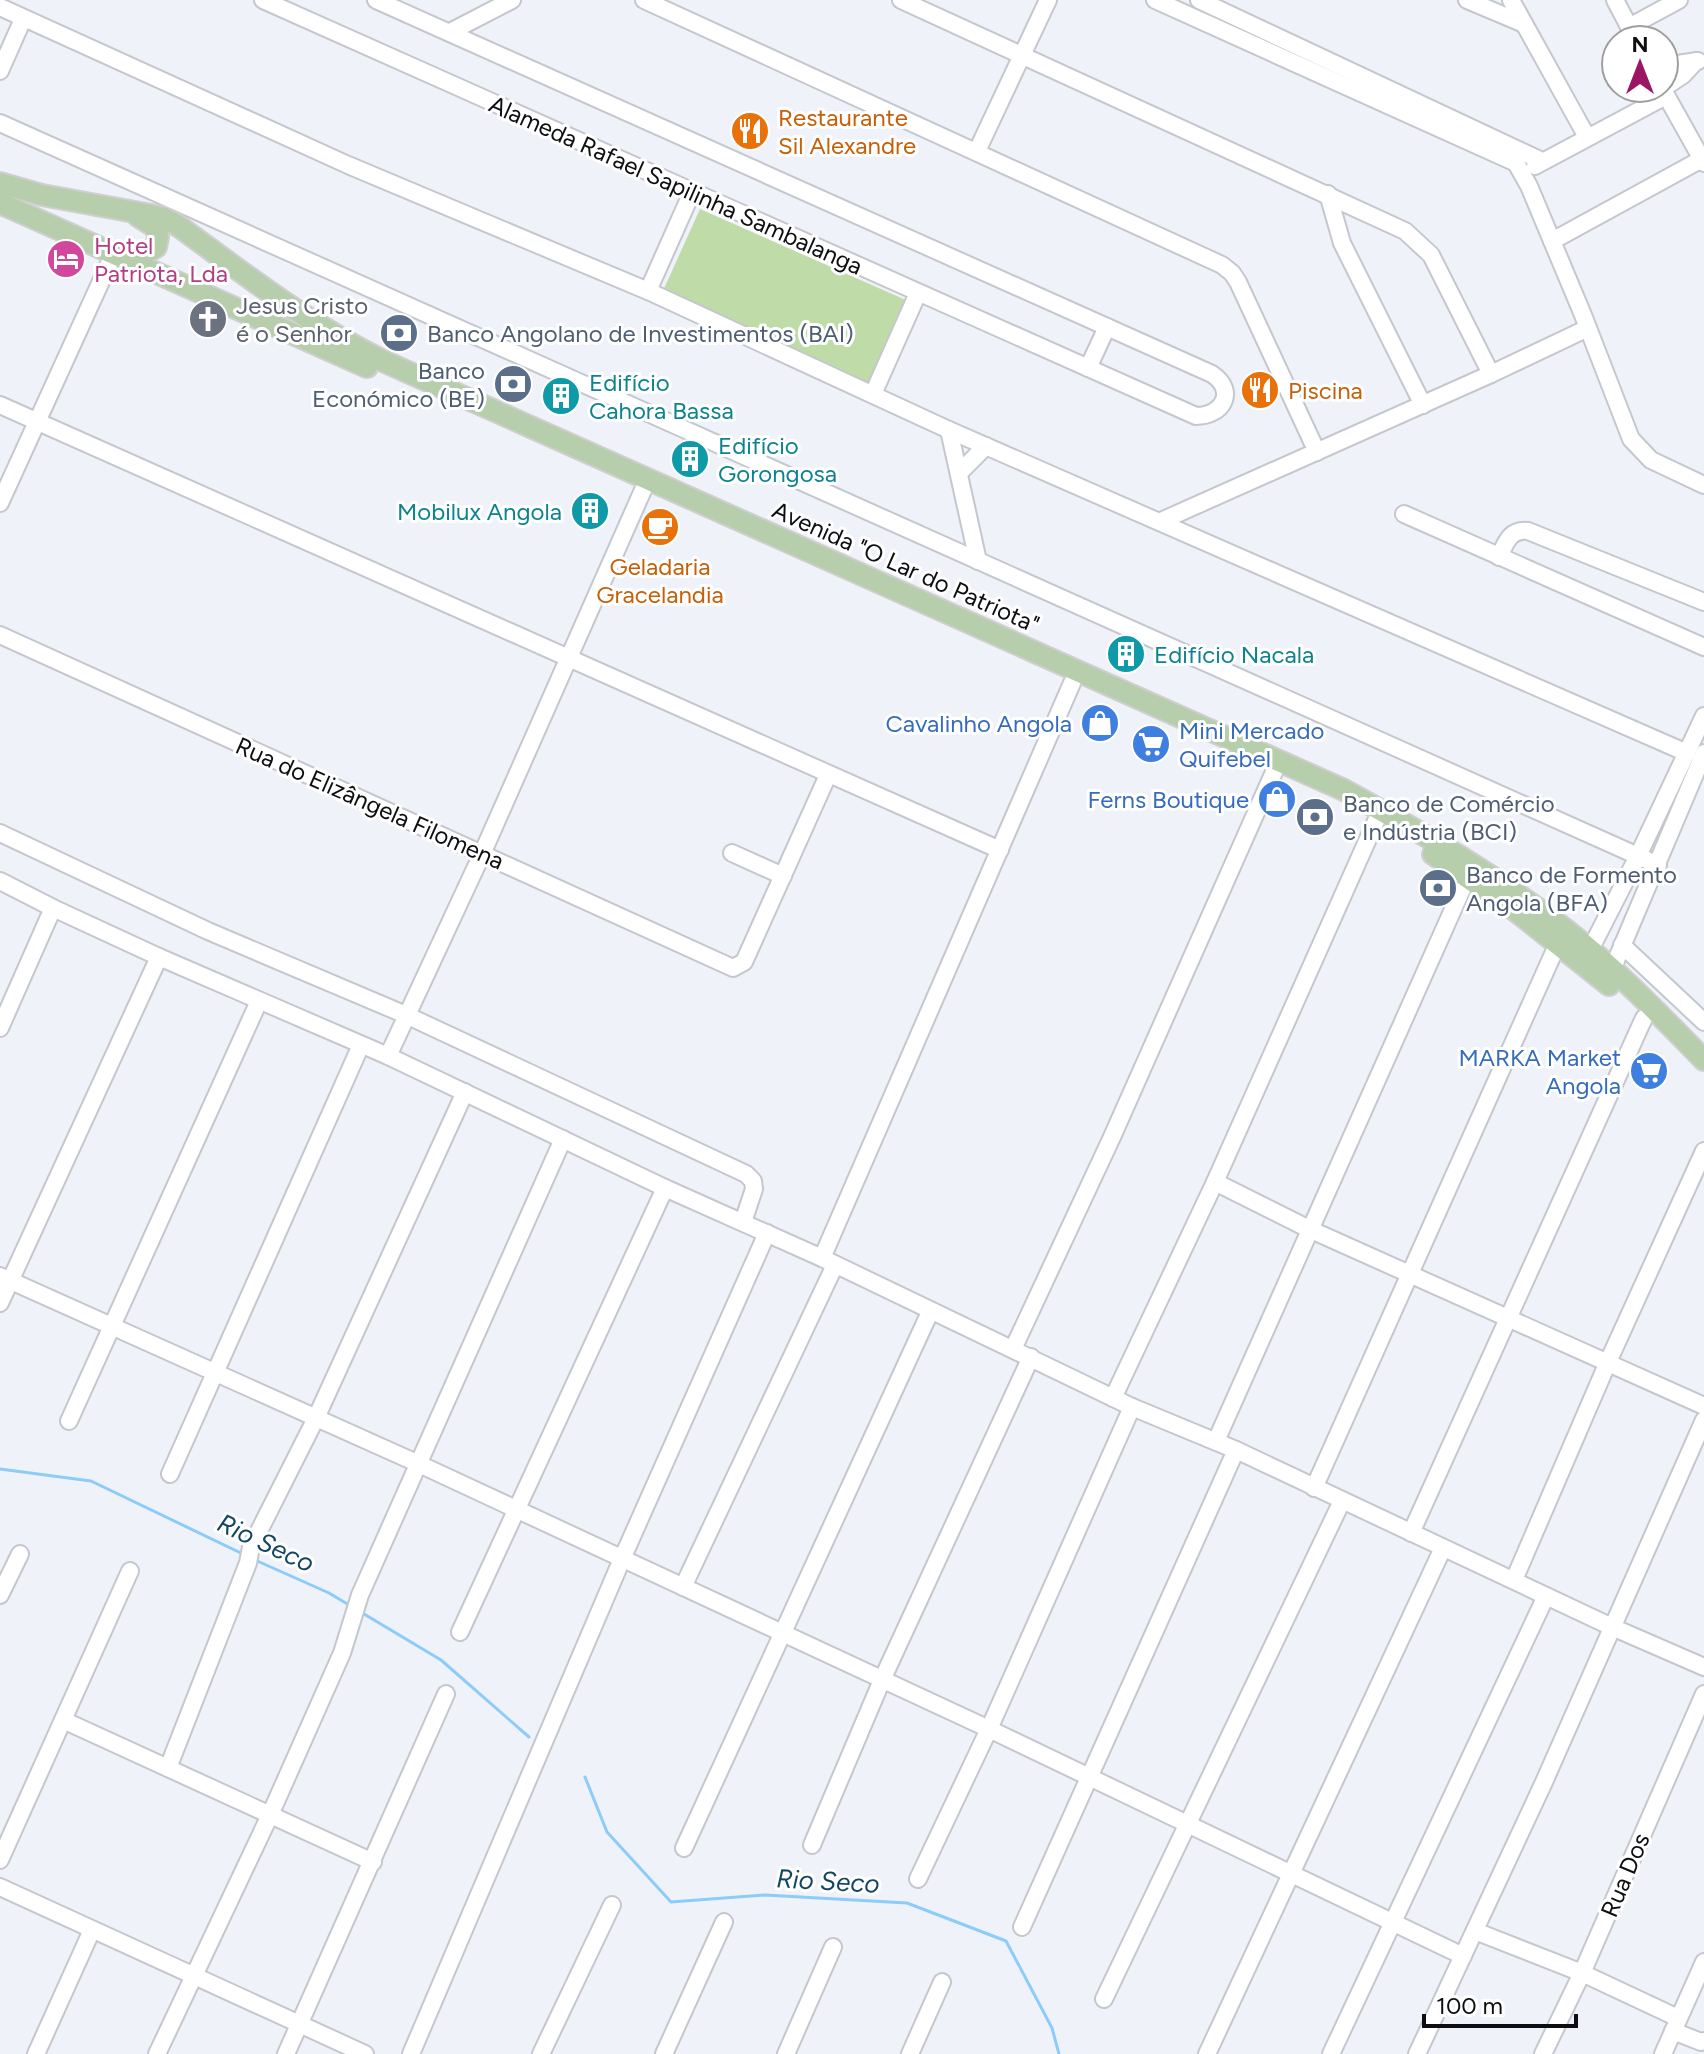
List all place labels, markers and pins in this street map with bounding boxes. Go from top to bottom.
place label: Restaurante Sil Alexandre [778,103,916,160]
restaurant icon: Restaurante Sil Alexandre [729,110,771,152]
place label: Hotel Patriota, Lda [94,231,228,288]
hotel icon: Hotel Patriota, Lda [45,238,87,280]
place label: Jesus Cristo é o Senhor [236,291,368,348]
church icon: Jesus Cristo é o Senhor [187,298,229,340]
bank icon: Banco Angolano de Investimentos (BAI) [378,312,420,354]
place label: Banco Angolano de Investimentos (BAI) [427,319,854,348]
place label: Banco Económico (BE) [312,356,485,413]
bank icon: Banco Económico (BE) [492,363,534,405]
place label: Edifício Cahora Bassa [589,368,734,425]
restaurant icon: Piscina [1239,369,1281,411]
building icon: Edifício Cahora Bassa [540,375,582,417]
place label: Piscina [1288,376,1363,405]
place label: Edifício Gorongosa [718,431,837,488]
building icon: Edifício Gorongosa [669,438,711,480]
building icon: Mobilux Angola [569,490,611,532]
place label: Mobilux Angola [397,497,562,526]
cafe icon: Geladaria Gracelandia [639,506,681,548]
place label: Geladaria Gracelandia [596,552,724,609]
building icon: Edifício Nacala [1105,633,1147,675]
place label: Edifício Nacala [1154,640,1314,669]
shop icon: Cavalinho Angola [1079,702,1121,744]
place label: Cavalinho Angola [886,709,1072,738]
place label: Mini Mercado Quifebel [1179,716,1325,773]
supermarket icon: Mini Mercado Quifebel [1130,723,1172,765]
shop icon: Ferns Boutique [1256,778,1298,820]
place label: Ferns Boutique [1087,785,1249,814]
place label: Banco de Comércio e Indústria (BCI) [1343,789,1555,846]
bank icon: Banco de Comércio e Indústria (BCI) [1294,796,1336,838]
place label: Banco de Formento Angola (BFA) [1466,860,1677,917]
bank icon: Banco de Formento Angola (BFA) [1417,867,1459,909]
place label: MARKA Market Angola [1458,1043,1621,1100]
supermarket icon: MARKA Market Angola [1628,1050,1670,1092]

